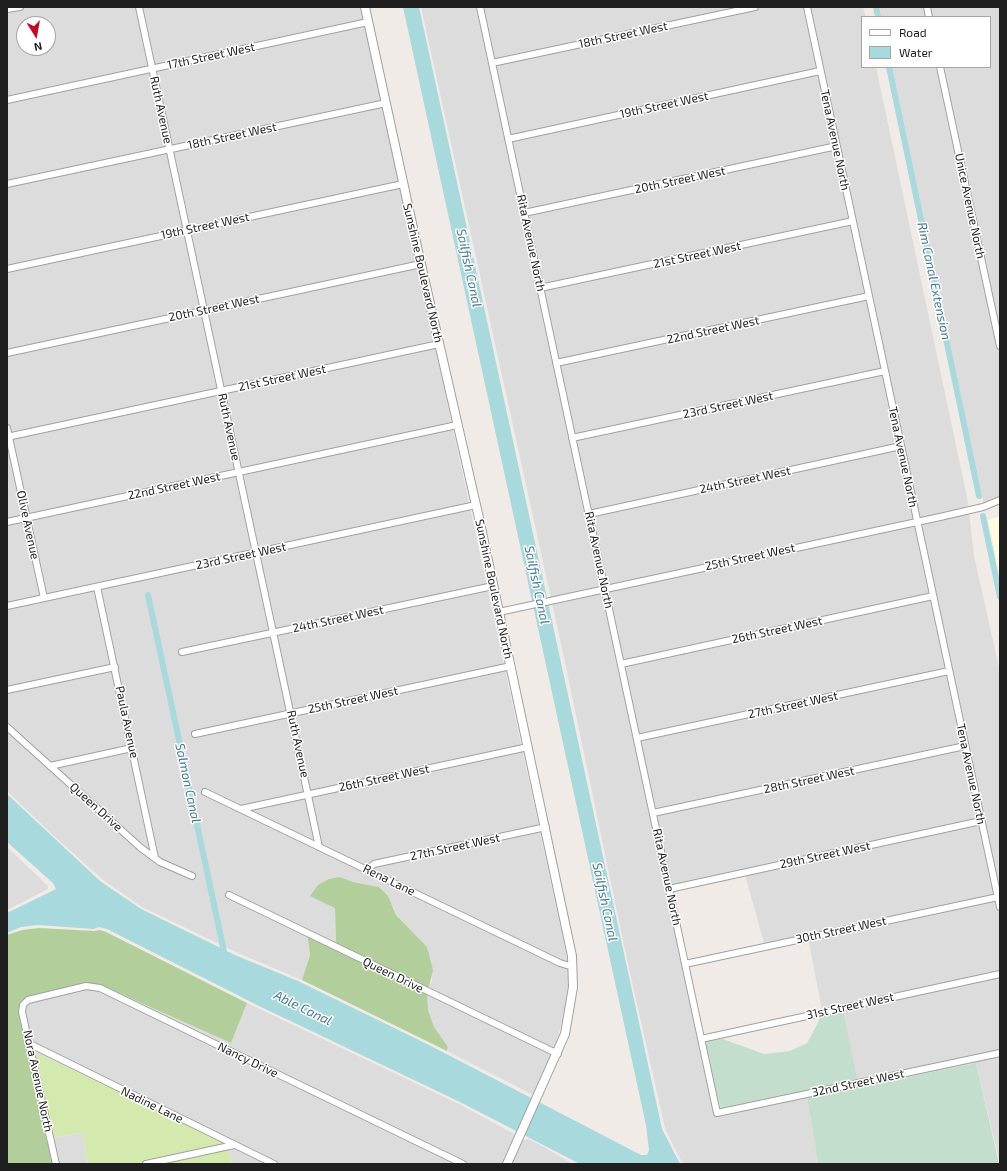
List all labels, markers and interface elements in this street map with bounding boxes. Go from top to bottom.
north arrow [16,16,56,56]
legend [861,16,991,68]
street label: 18th Street West [577,19,669,51]
text: Road [899,25,927,39]
text: N [33,40,43,54]
street label: 17th Street West [166,40,256,72]
text: Water [899,45,933,59]
street label: Ruth Avenue [147,75,175,145]
street label: Tena Avenue North [817,88,853,192]
street label: 19th Street West [618,89,710,121]
street label: 18th Street West [186,120,278,152]
street label: Unice Avenue North [952,152,988,260]
street label: 20th Street West [633,163,727,197]
street label: Rita Avenue North [514,193,548,293]
street label: Sunshine Boulevard North [400,202,446,344]
street label: 19th Street West [159,210,251,242]
water label: Rim Canal Extension [914,221,954,341]
water label: Sailfish Canal [453,227,485,309]
street label: 21st Street West [652,239,742,271]
street label: 20th Street West [167,291,261,325]
street label: 22nd Street West [665,313,761,347]
street label: 21st Street West [237,362,327,394]
street label: 23rd Street West [682,388,774,422]
street label: Ruth Avenue [215,392,243,462]
street label: Tena Avenue North [885,405,921,509]
street label: 24th Street West [698,463,792,497]
street label: 22nd Street West [126,469,222,503]
street label: Olive Avenue [14,489,42,561]
street label: Rita Avenue North [582,510,616,610]
street label: Sunshine Boulevard North [472,518,516,660]
street label: 23rd Street West [195,539,287,573]
street label: 25th Street West [704,540,796,574]
water label: Sailfish Canal [521,544,553,626]
street label: 24th Street West [291,602,385,636]
street label: 26th Street West [730,613,824,647]
street label: 25th Street West [307,683,399,717]
street label: Paula Avenue [112,685,142,759]
street label: 27th Street West [747,688,839,722]
street label: Ruth Avenue [284,709,312,779]
street label: Tena Avenue North [953,722,989,826]
water label: Salmon Canal [172,742,204,824]
street label: 26th Street West [337,761,431,795]
street label: 28th Street West [762,763,856,797]
street label: Queen Drive [67,780,125,834]
street label: Rita Avenue North [650,827,684,927]
street label: 27th Street West [409,830,501,864]
street label: 29th Street West [778,838,872,872]
street label: Rena Lane [361,861,417,899]
water label: Sailfish Canal [589,861,621,943]
street label: 30th Street West [794,913,888,947]
street label: Queen Drive [360,954,426,996]
water label: Able Canal [271,987,335,1029]
street label: 31st Street West [805,990,895,1022]
street label: Nora Avenue North [20,1029,56,1133]
street label: Nancy Drive [215,1039,281,1081]
street label: 32nd Street West [810,1066,906,1100]
street label: Nadine Lane [119,1084,185,1126]

